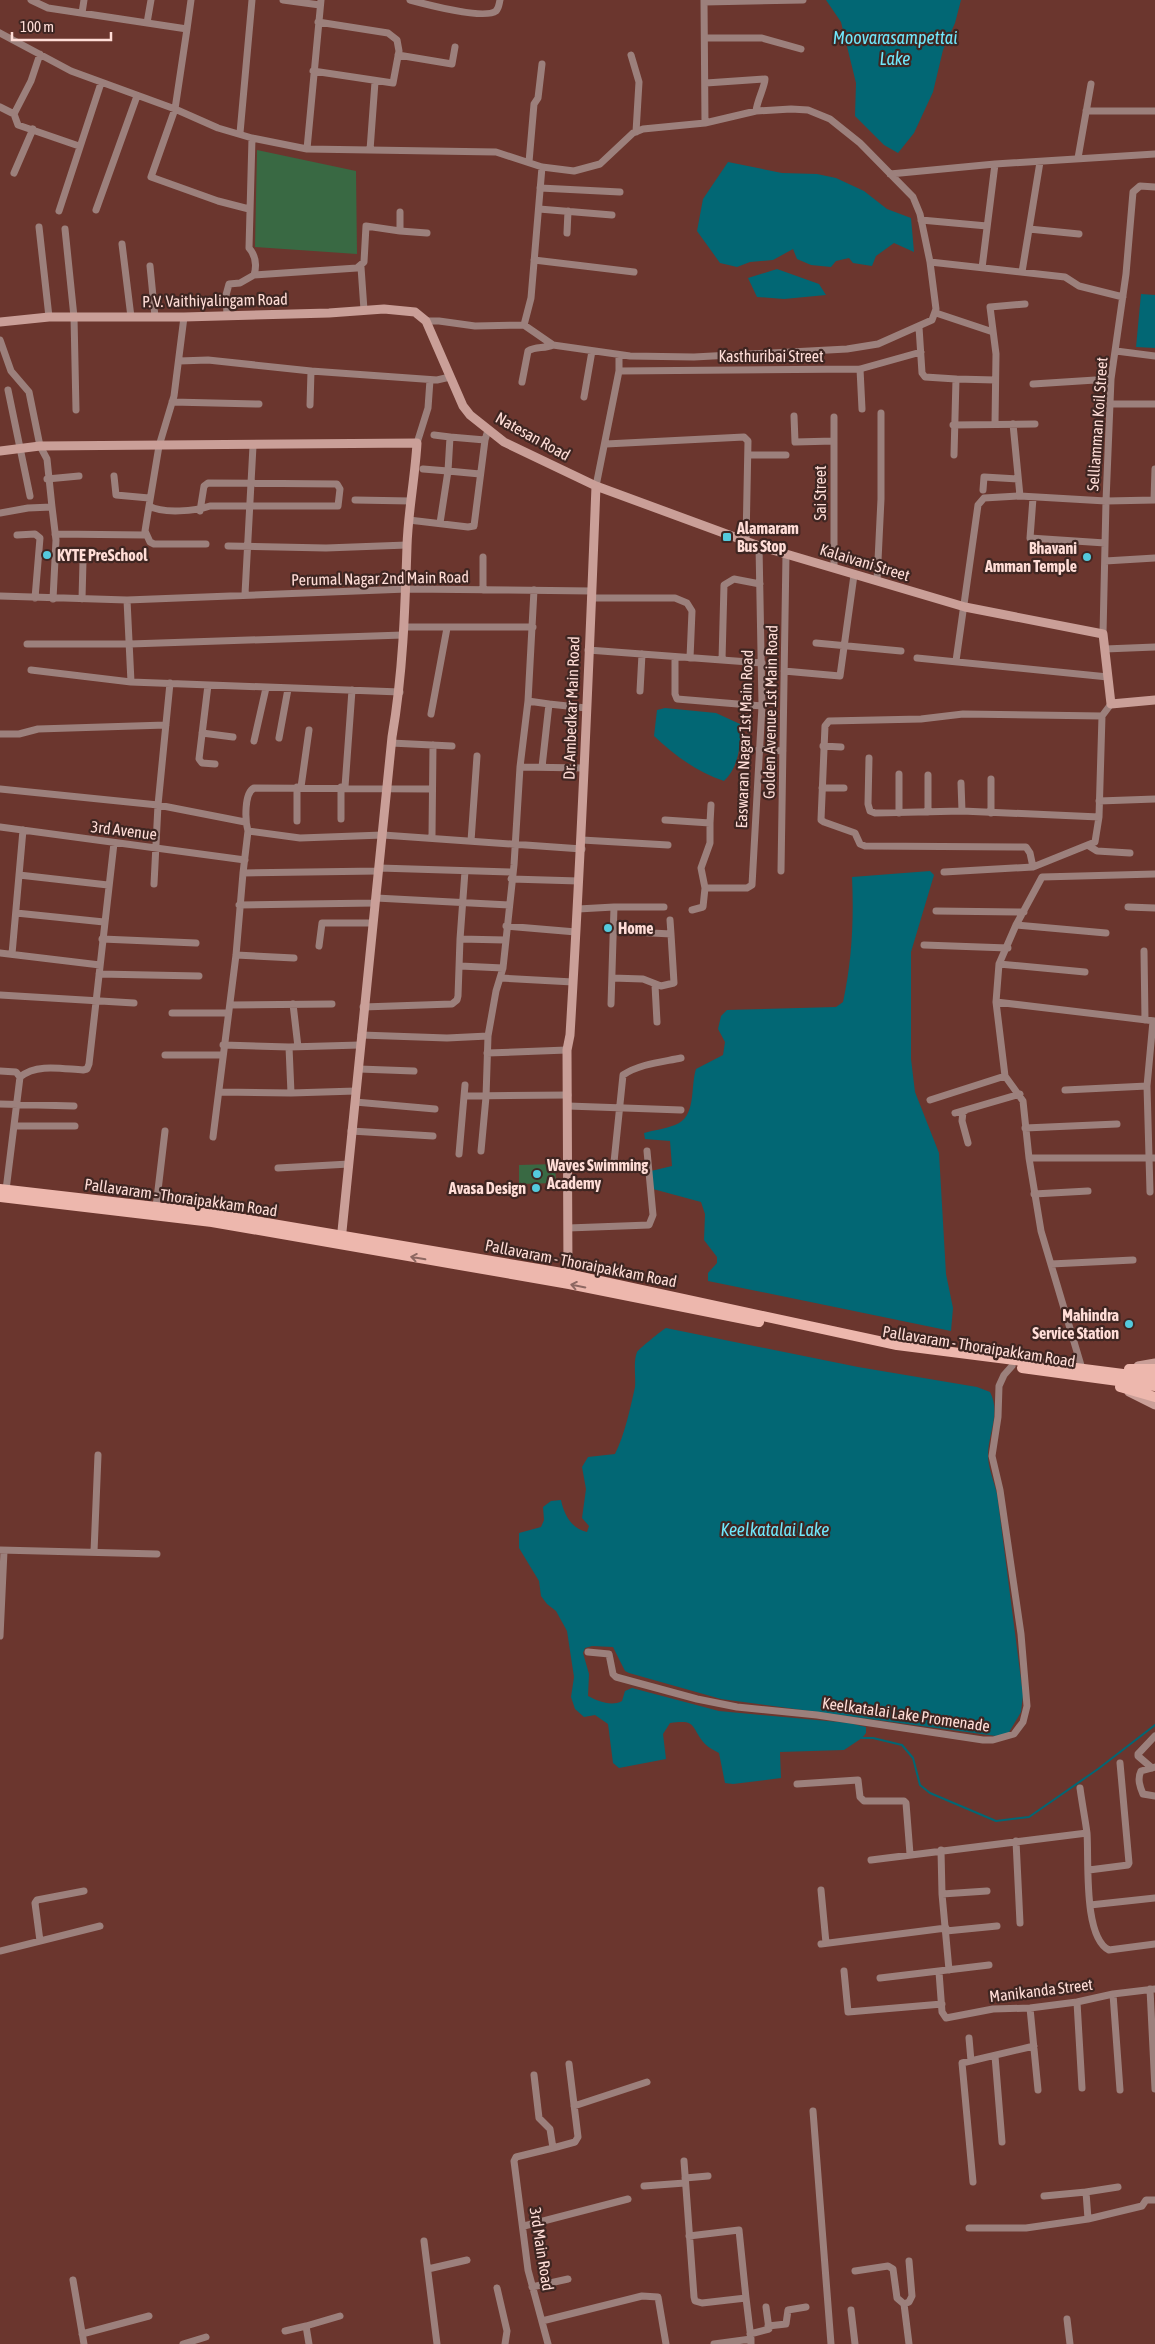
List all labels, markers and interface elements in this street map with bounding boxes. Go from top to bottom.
scale bar [12,10,111,42]
text: 100 m [20,18,54,35]
water label: Moovarasampettai Lake [833,27,957,69]
street label: P. V. Vaithiyalingam Road [142,290,288,311]
street label: Kasthuribai Street [718,347,824,365]
street label: Selliamman Koil Street [1083,356,1111,492]
street label: Natesan Road [493,408,573,464]
street label: Sai Street [811,465,829,521]
place label: Alamaram Bus Stop [736,519,799,555]
marker: Alamaram Bus Stop [721,531,733,543]
place label: Bhavani Amman Temple [984,539,1077,575]
street label: Kalaivani Street [818,540,912,584]
place label: KYTE PreSchool [57,546,148,564]
marker: KYTE PreSchool [41,549,53,561]
marker: Bhavani Amman Temple [1081,551,1093,563]
street label: Perumal Nagar 2nd Main Road [291,567,469,590]
street label: Golden Avenue 1st Main Road [759,625,781,799]
street label: Dr. Ambedkar Main Road [560,636,582,780]
street label: Easwaran Nagar 1st Main Road [732,649,757,829]
street label: 3rd Avenue [90,817,158,843]
place label: Home [618,919,654,937]
marker: Home [602,922,614,934]
place label: Waves Swimming Academy [546,1156,648,1192]
marker: Waves Swimming Academy [531,1168,543,1180]
street label: Pallavaram - Thoraipakkam Road [83,1175,279,1220]
place label: Avasa Design [448,1179,526,1197]
marker: Avasa Design [530,1182,542,1194]
street label: Pallavaram - Thoraipakkam Road [483,1236,678,1291]
one-way arrow [410,1252,426,1262]
one-way arrow [570,1281,586,1290]
place label: Mahindra Service Station [1032,1306,1119,1342]
marker: Mahindra Service Station [1123,1318,1135,1330]
street label: Pallavaram - Thoraipakkam Road [881,1322,1077,1371]
water label: Keelkatalai Lake [720,1519,830,1540]
street label: Keelkatalai Lake Promenade [821,1693,991,1735]
street label: Manikanda Street [988,1975,1094,2005]
street label: 3rd Main Road [527,2206,557,2292]

